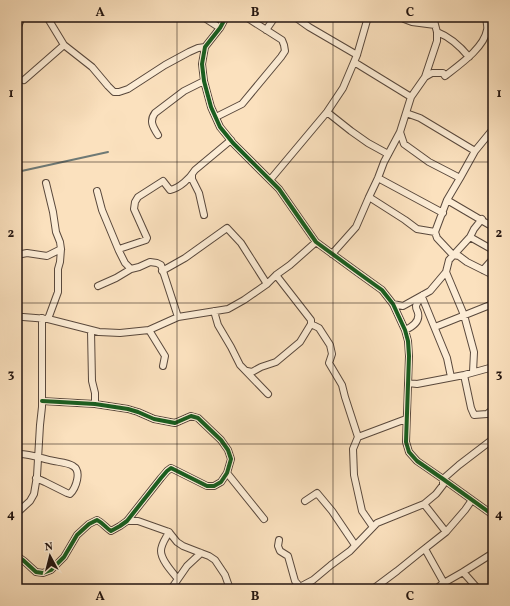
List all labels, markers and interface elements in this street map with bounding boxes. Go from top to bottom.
text: A [95,4,105,22]
text: B [251,4,260,22]
text: C [406,4,414,22]
text: 1 [8,85,14,103]
text: 1 [496,85,502,103]
text: 2 [8,225,15,243]
text: 2 [496,225,503,243]
text: 3 [8,366,15,384]
text: 3 [496,366,503,384]
text: 4 [7,506,15,524]
text: 4 [495,506,503,524]
north arrow [30,536,70,576]
text: N [44,540,54,555]
text: A [95,588,105,606]
text: B [251,588,260,606]
text: C [406,588,414,606]

